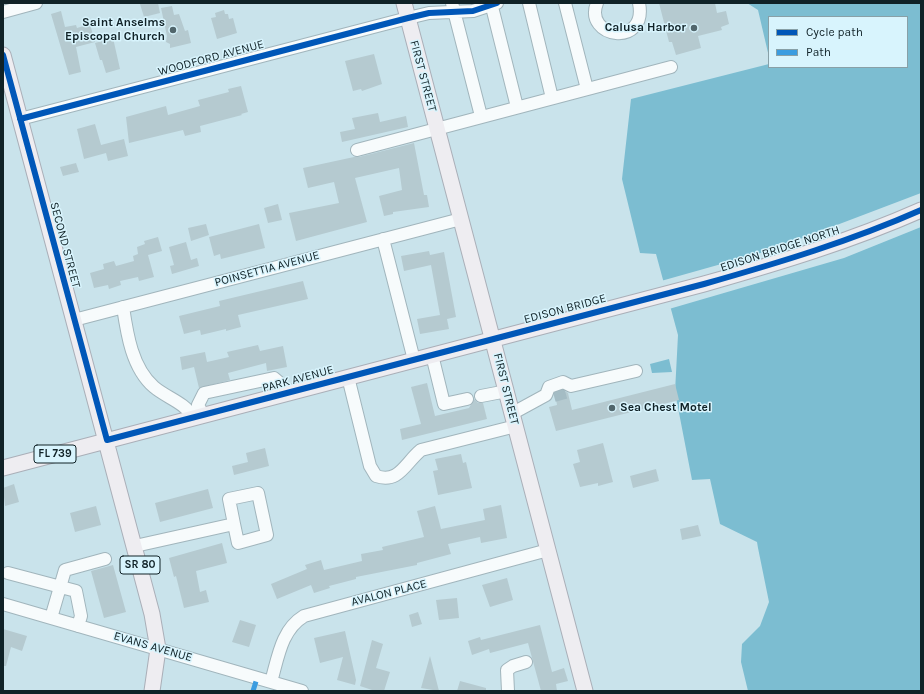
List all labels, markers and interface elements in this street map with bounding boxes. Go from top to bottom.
place label: Saint Anselms Episcopal Church [65,16,165,44]
legend [768,16,908,68]
place label: Calusa Harbor [605,21,686,35]
marker: Calusa Harbor [689,23,699,33]
marker: Saint Anselms Episcopal Church [168,25,178,35]
text: Cycle path [806,25,863,39]
street label: WOODFORD AVENUE [156,37,266,79]
street label: FIRST STREET [407,39,439,113]
text: Path [806,45,831,59]
street label: SECOND STREET [47,201,83,289]
street label: EDISON BRIDGE NORTH [718,223,842,275]
street label: POINSETTIA AVENUE [213,248,321,290]
street label: EDISON BRIDGE [522,291,608,327]
street label: FIRST STREET [490,352,522,426]
street label: PARK AVENUE [261,363,335,395]
place label: Sea Chest Motel [620,401,712,415]
marker: Sea Chest Motel [607,403,617,413]
road number: FL 739 [34,445,76,463]
road number: SR 80 [120,556,160,574]
street label: AVALON PLACE [350,577,428,609]
street label: EVANS AVENUE [112,629,194,665]

